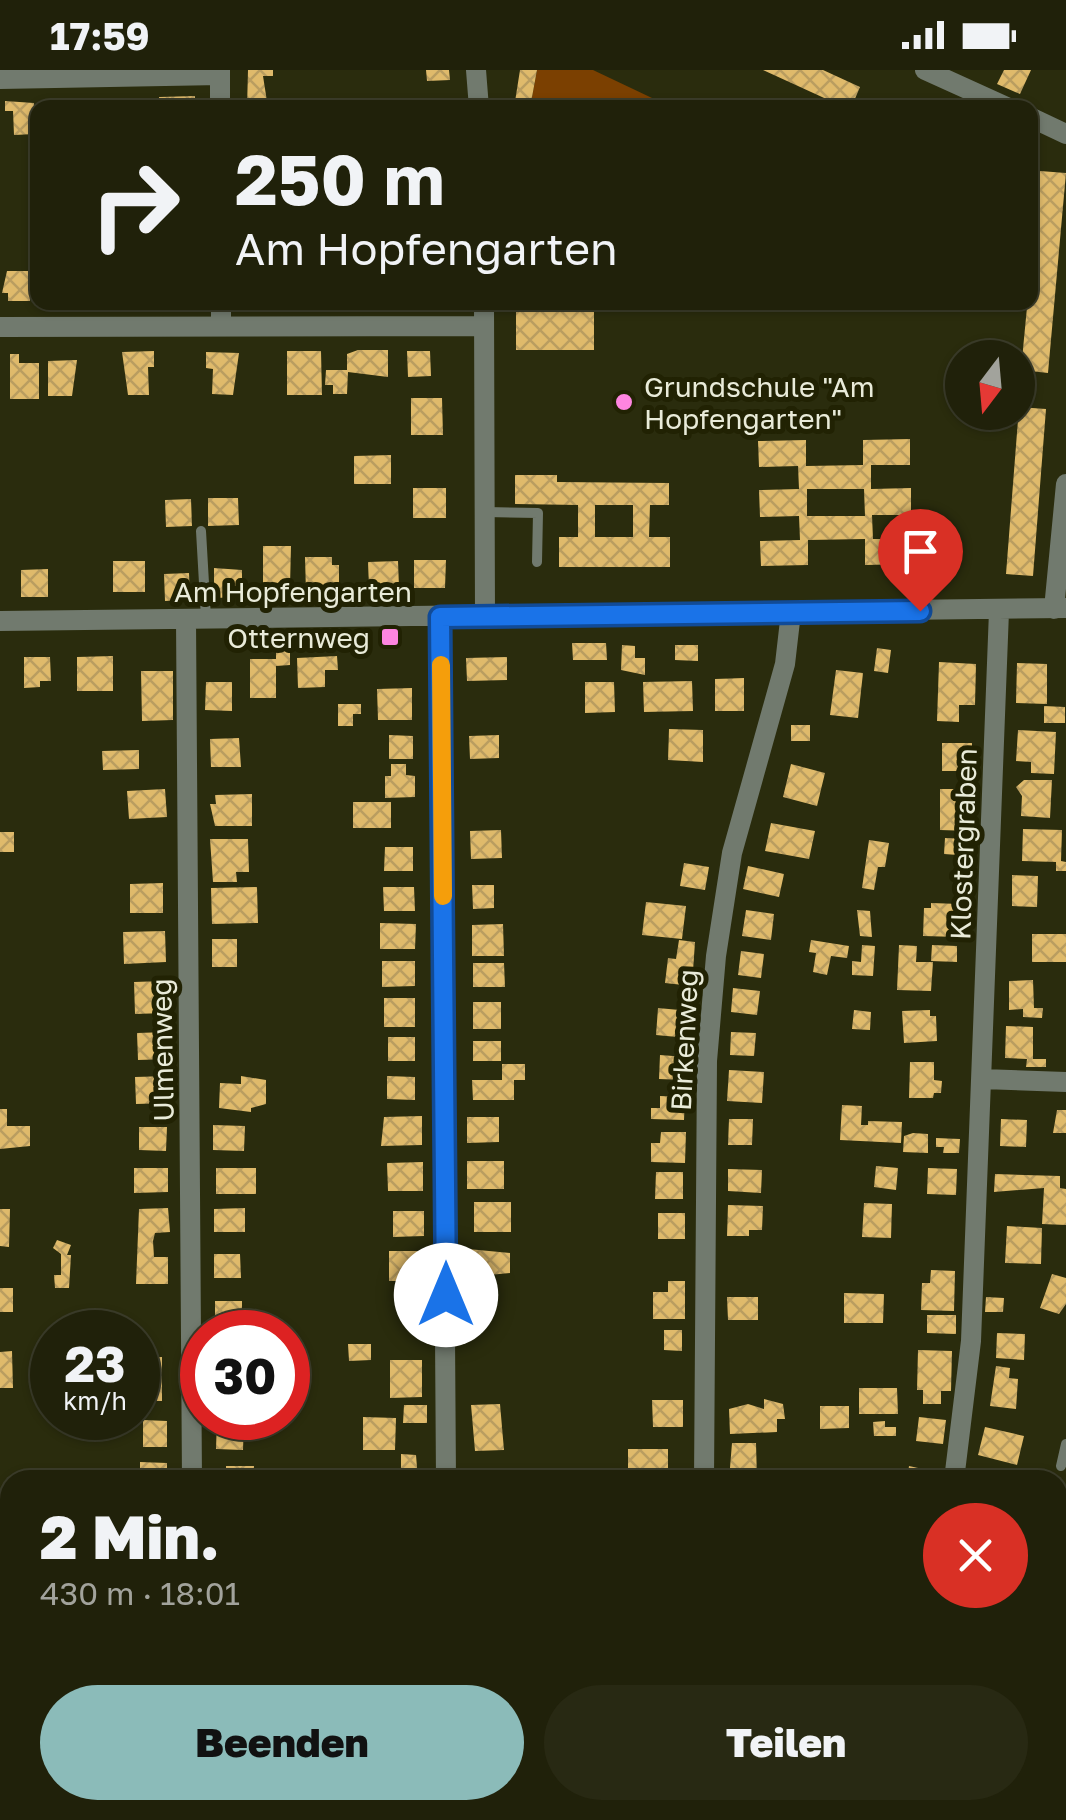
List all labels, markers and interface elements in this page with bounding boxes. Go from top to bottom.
text: 17:59 [50,13,150,58]
text: 250 m [235,136,445,220]
icon: right [70,140,200,270]
text: Am Hopfengarten [235,221,618,275]
north arrow [945,340,1035,430]
map controls [945,340,1035,430]
place label: Grundschule "Am Hopfengarten" [644,370,874,435]
marker: Grundschule "Am Hopfengarten" [613,391,635,413]
pin [878,509,963,612]
icon: arrive [893,524,948,579]
street label: Am Hopfengarten [174,575,412,608]
place label: Otternweg [227,621,370,654]
marker: Otternweg [379,626,401,648]
street label: Klostergraben [943,748,983,940]
street label: Birkenweg [664,968,704,1112]
street label: Ulmenweg [144,978,180,1122]
position arrow [394,1243,498,1347]
speed limit sign: 30 [180,1310,310,1440]
text: 23 [64,1333,125,1393]
text: km/h [63,1385,127,1416]
text: 2 Min. [40,1500,220,1572]
button: close [923,1503,1028,1608]
text: 430 m · 18:01 [40,1574,240,1612]
button: Beenden [40,1685,524,1800]
button: Teilen [544,1685,1028,1800]

